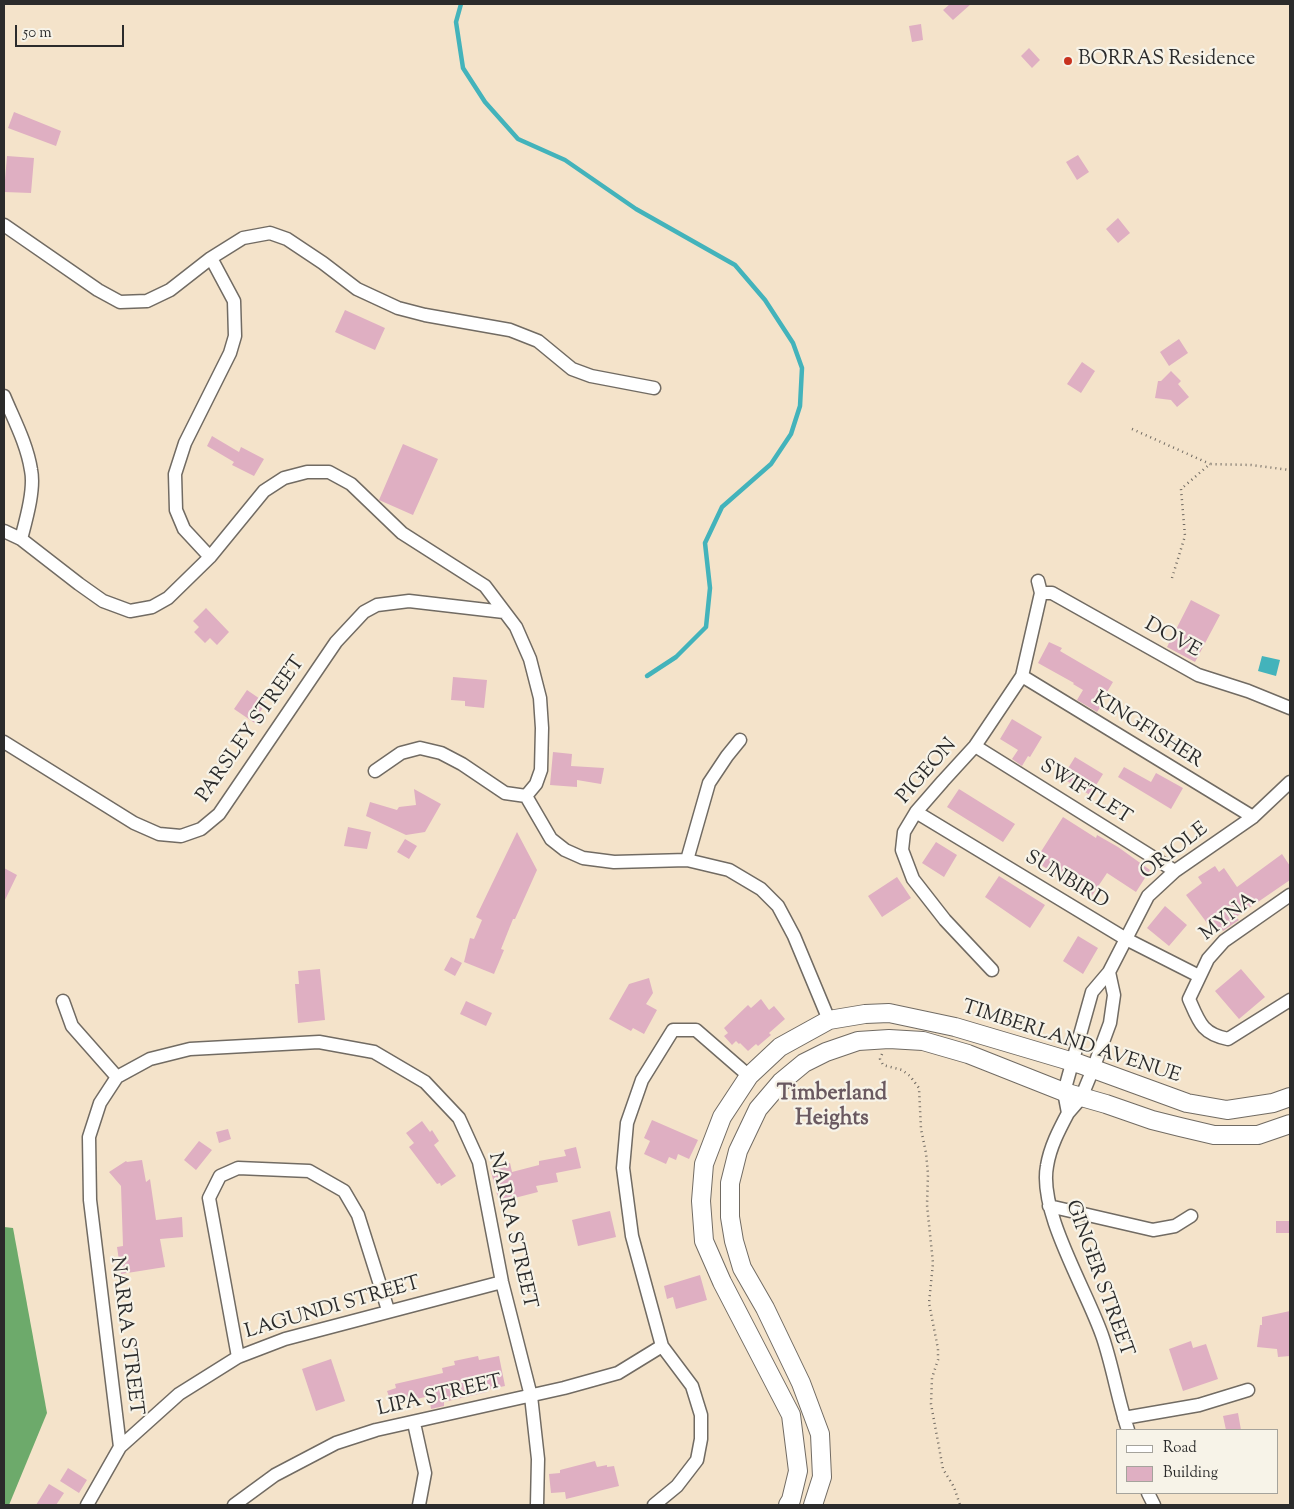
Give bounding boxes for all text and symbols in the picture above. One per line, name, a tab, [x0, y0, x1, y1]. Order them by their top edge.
scale bar	[18, 15, 126, 47]
text: 50 m	[23, 23, 52, 44]
place label: BORRAS Residence	[1078, 49, 1255, 73]
marker: BORRAS Residence	[1062, 55, 1074, 67]
street label: DOVE	[1140, 614, 1204, 664]
street label: PARSLEY STREET	[193, 652, 311, 808]
street label: KINGFISHER	[1088, 688, 1206, 774]
street label: PIGEON	[893, 734, 963, 810]
street label: SWIFTLET	[1035, 755, 1135, 831]
street label: ORIOLE	[1136, 818, 1214, 886]
street label: SUNBIRD	[1020, 847, 1112, 915]
street label: MYNA	[1196, 889, 1262, 947]
street label: TIMBERLAND AVENUE	[959, 996, 1183, 1090]
district label: Timberland Heights	[777, 1082, 887, 1134]
street label: NARRA STREET	[481, 1150, 541, 1312]
street label: GINGER STREET	[1059, 1198, 1137, 1360]
street label: NARRA STREET	[103, 1255, 147, 1417]
street label: LAGUNDI STREET	[243, 1272, 423, 1346]
street label: LIPA STREET	[375, 1371, 505, 1423]
legend	[1116, 1429, 1279, 1494]
text: Road	[1163, 1438, 1197, 1459]
text: Building	[1163, 1463, 1218, 1484]

